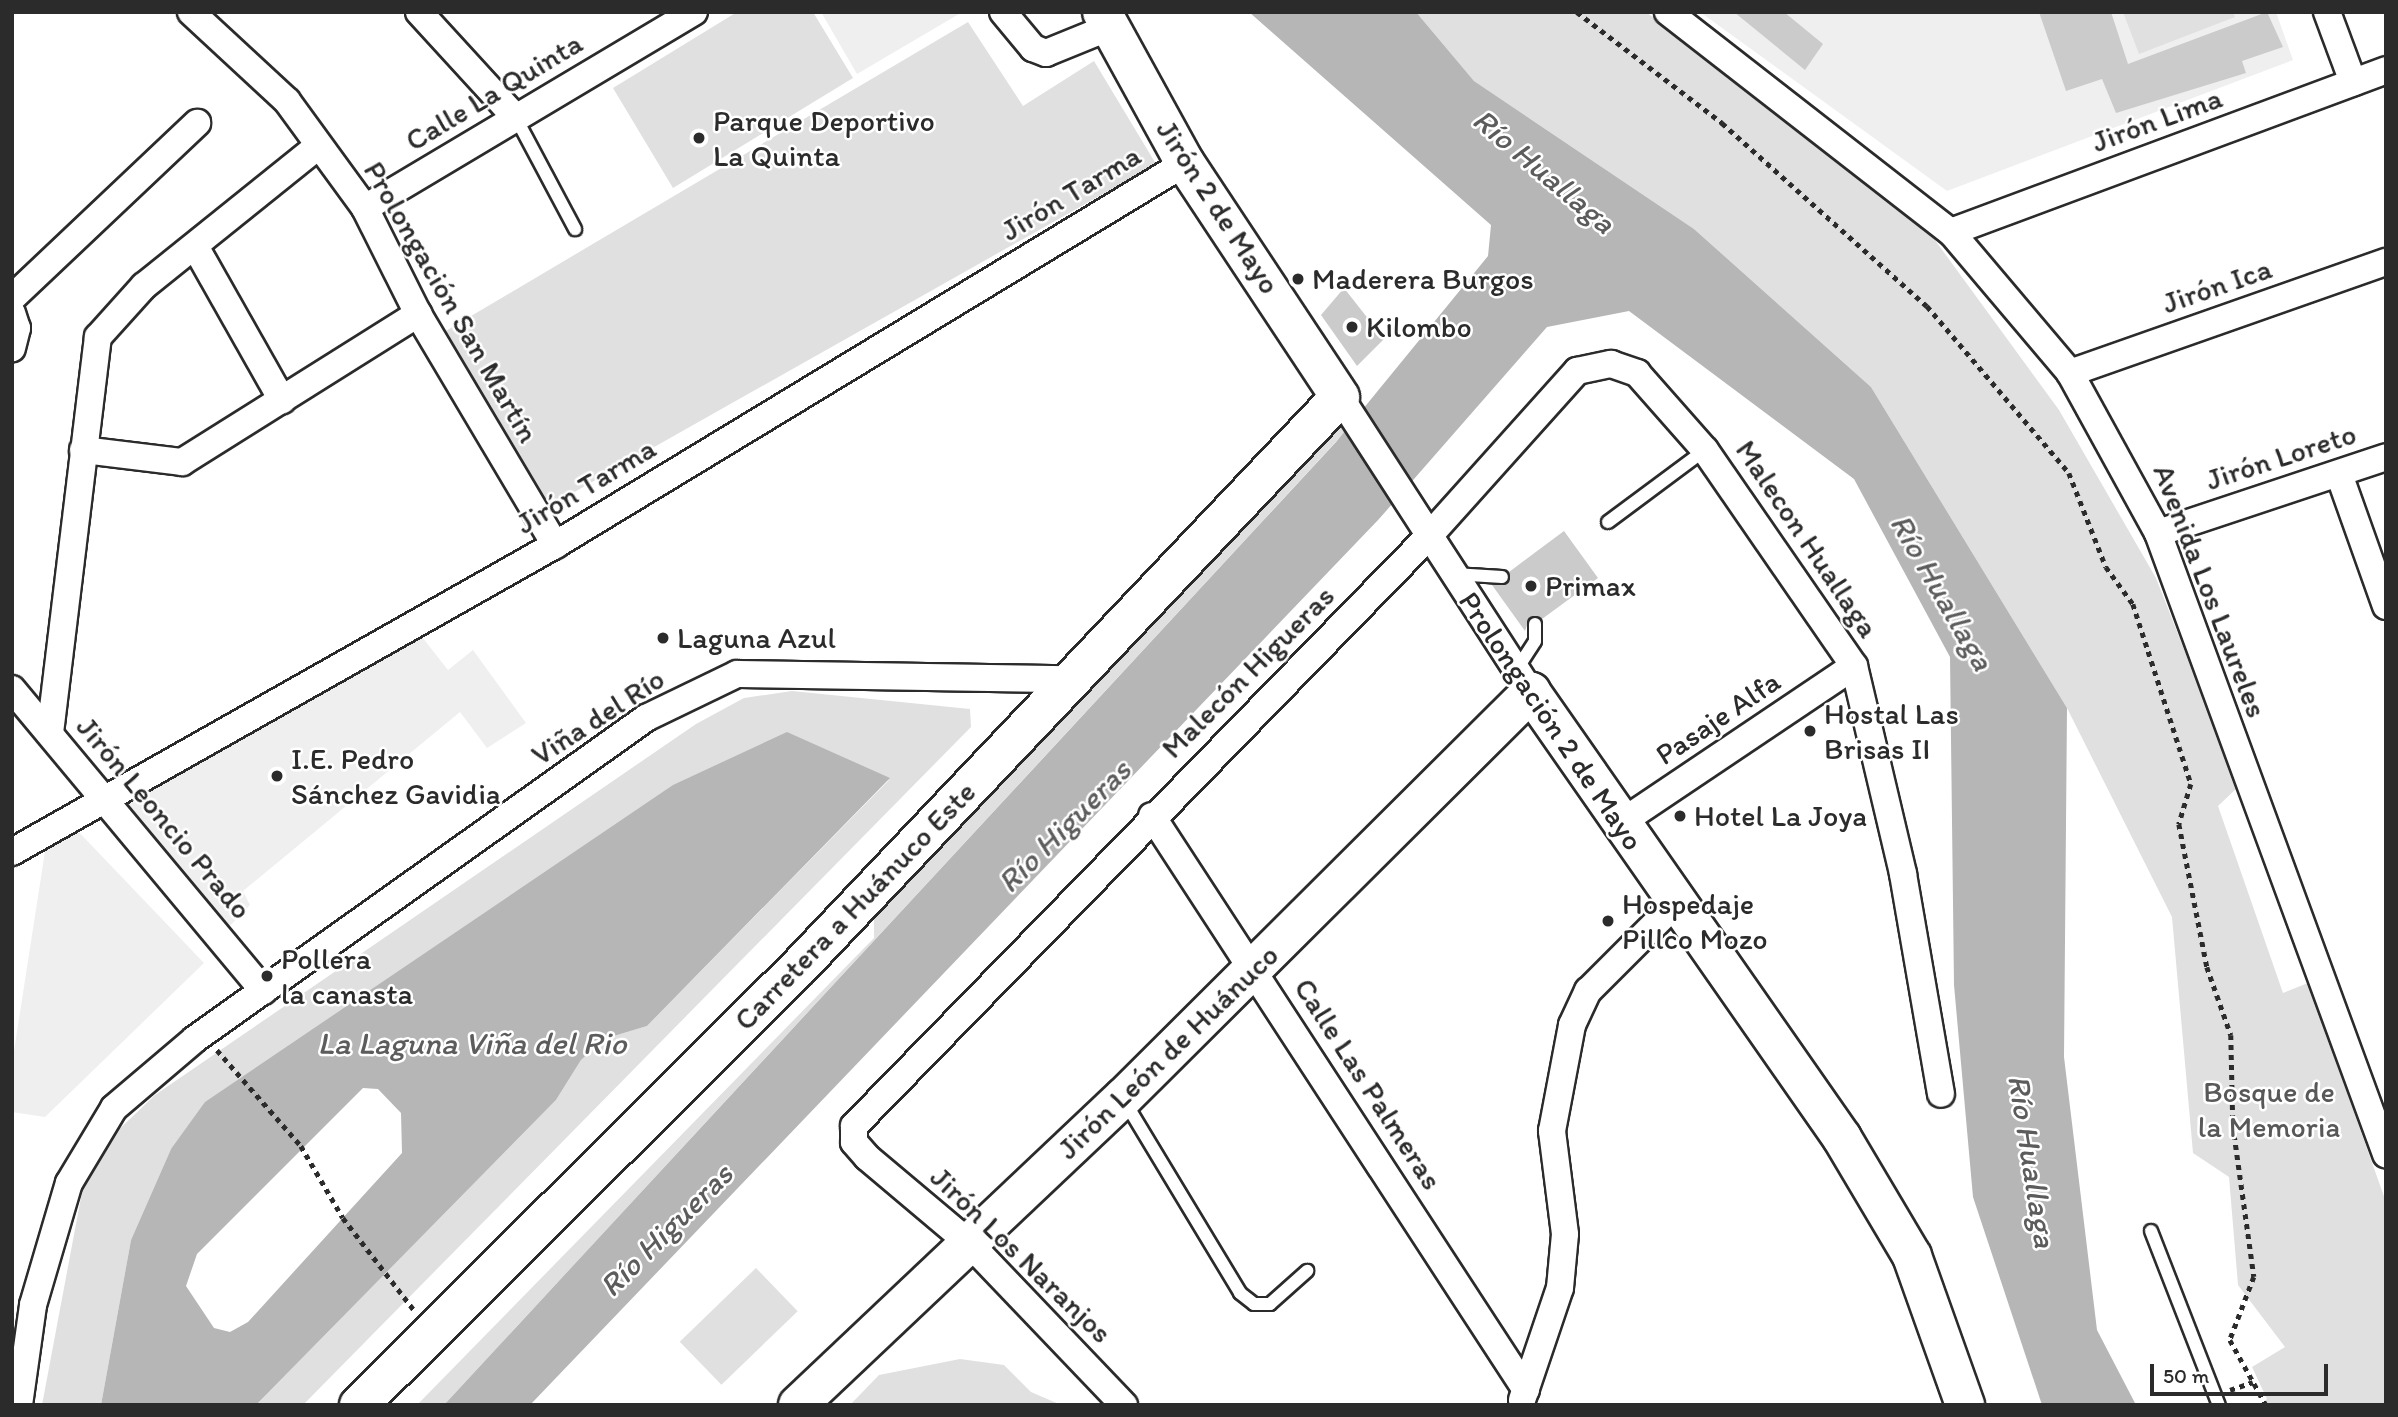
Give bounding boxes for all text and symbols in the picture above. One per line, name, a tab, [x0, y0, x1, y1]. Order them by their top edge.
street label: Calle La Quinta	[399, 25, 589, 159]
street label: Jirón Lima	[2087, 80, 2227, 160]
water label: Río Huallaga	[1465, 100, 1623, 242]
place label: Parque Deportivo La Quinta	[713, 103, 934, 174]
street label: Jirón 2 de Mayo	[1148, 113, 1288, 301]
marker: Parque Deportivo La Quinta	[691, 130, 707, 146]
street label: Jirón Tarma	[996, 138, 1146, 248]
street label: Prolongación San Martín	[355, 155, 547, 449]
street label: Jirón Ica	[2158, 251, 2276, 321]
place label: Maderera Burgos	[1312, 261, 1534, 297]
marker: Maderera Burgos	[1290, 271, 1306, 287]
place label: Kilombo	[1366, 309, 1472, 345]
marker: Kilombo	[1344, 319, 1360, 335]
street label: Jirón Loreto	[2201, 416, 2361, 498]
street label: Jirón Tarma	[511, 431, 661, 541]
street label: Malecon Huallaga	[1728, 433, 1886, 645]
street label: Avenida Los Laureles	[2145, 459, 2275, 723]
water label: Río Huallaga	[1882, 507, 2002, 677]
place label: Primax	[1545, 568, 1635, 604]
street label: Malecón Higueras	[1154, 578, 1342, 766]
marker: Primax	[1523, 578, 1539, 594]
street label: Prolongación 2 de Mayo	[1451, 585, 1651, 857]
place label: Laguna Azul	[677, 620, 836, 656]
marker: Laguna Azul	[655, 630, 671, 646]
street label: Viña del Río	[525, 661, 671, 773]
street label: Pasaje Alfa	[1649, 663, 1787, 773]
place label: Hostal Las Brisas II	[1824, 696, 1959, 766]
street label: Jirón Leoncio Prado	[69, 709, 259, 927]
marker: Hostal Las Brisas II	[1802, 723, 1818, 739]
place label: I.E. Pedro Sánchez Gavidia	[291, 741, 502, 812]
water label: Río Higueras	[989, 751, 1139, 901]
marker: I.E. Pedro Sánchez Gavidia	[269, 768, 285, 784]
street label: Carretera a Huánuco Este	[727, 774, 983, 1038]
place label: Hotel La Joya	[1694, 798, 1867, 834]
marker: Hotel La Joya	[1672, 808, 1688, 824]
place label: Hospedaje Pillco Mozo	[1622, 886, 1768, 956]
marker: Hospedaje Pillco Mozo	[1600, 913, 1616, 929]
street label: Jirón León de Huánuco	[1050, 937, 1286, 1167]
place label: Pollera la canasta	[281, 941, 413, 1012]
marker: Pollera la canasta	[259, 968, 275, 984]
street label: Calle Las Palmeras	[1287, 972, 1449, 1196]
water label: La Laguna Viña del Rio	[318, 1024, 626, 1062]
water label: Río Huallaga	[1999, 1072, 2065, 1250]
park label: Bosque de la Memoria	[2197, 1074, 2341, 1144]
water label: Río Higueras	[591, 1155, 741, 1305]
street label: Jirón Los Naranjos	[923, 1160, 1119, 1350]
scale bar	[2153, 1350, 2332, 1394]
text: 50 m	[2163, 1363, 2209, 1388]

